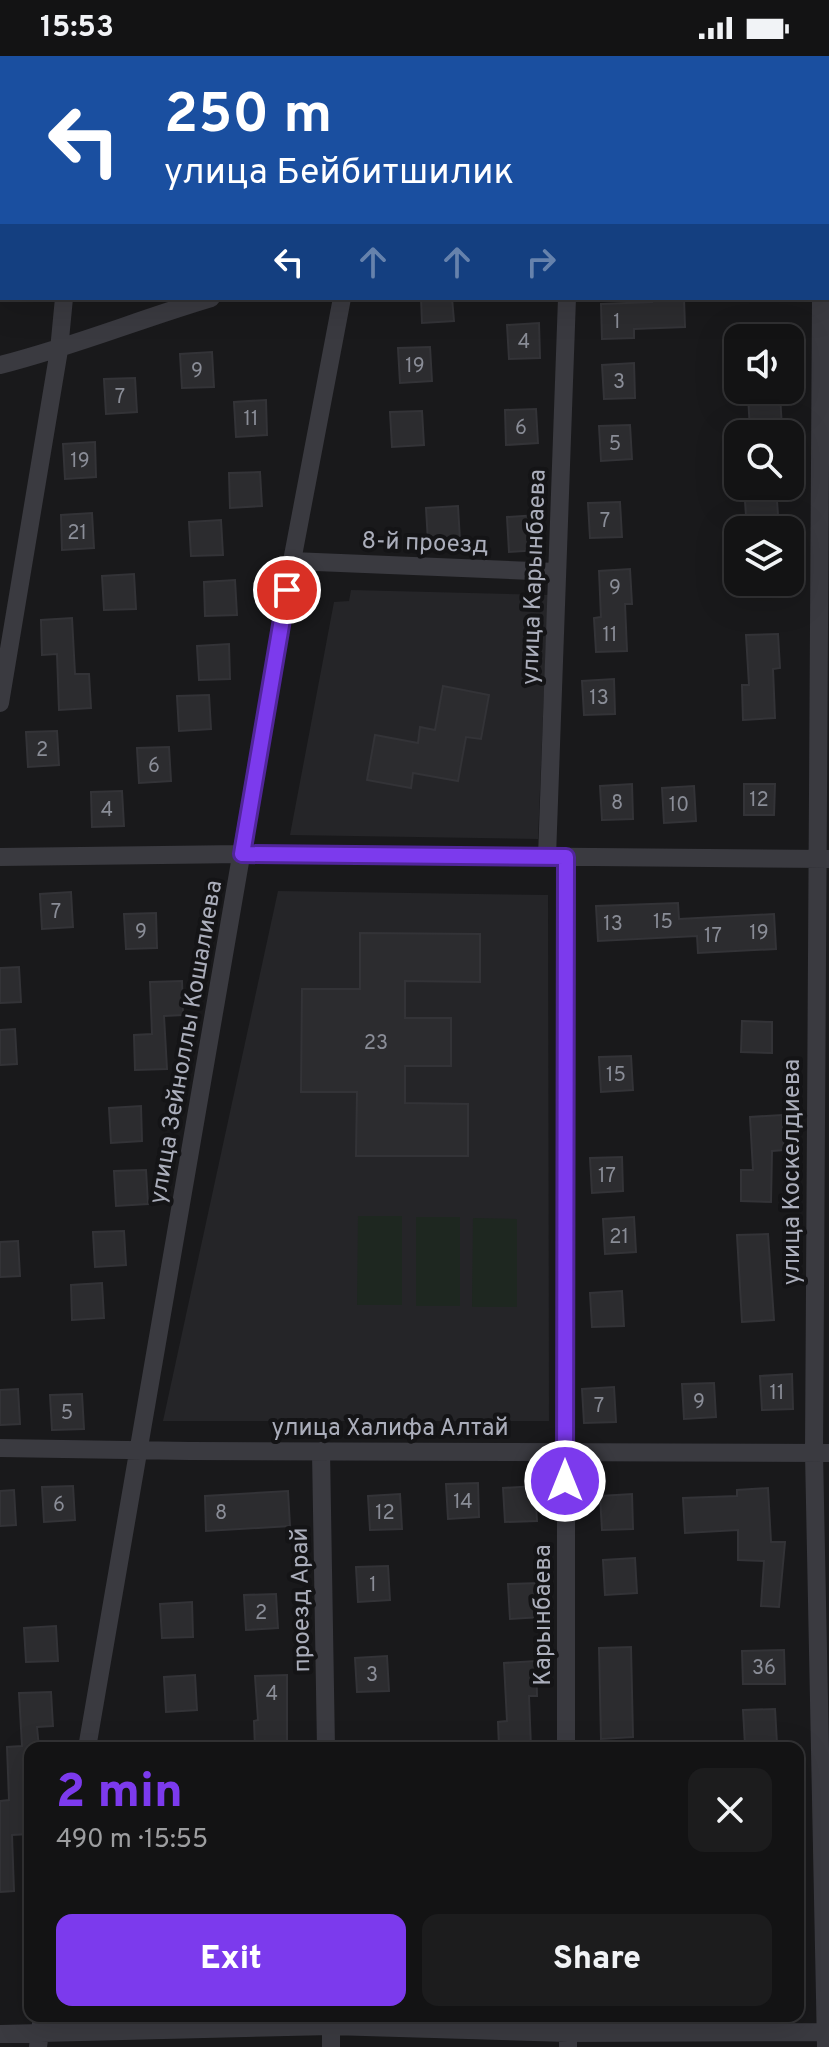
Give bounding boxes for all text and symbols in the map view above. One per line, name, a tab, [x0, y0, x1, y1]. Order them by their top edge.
text: 15:53	[40, 10, 114, 47]
text: 250 m	[164, 82, 332, 152]
icon: left	[32, 88, 136, 192]
text: улица Бейбитшилик	[164, 151, 514, 197]
icon: left	[267, 240, 311, 284]
icon: ahead	[351, 240, 395, 284]
icon: ahead	[435, 240, 479, 284]
icon: right	[519, 240, 563, 284]
house number: 1	[613, 310, 621, 336]
map controls	[724, 324, 804, 596]
button: sound	[724, 324, 804, 404]
house number: 4	[518, 330, 530, 356]
house number: 19	[405, 354, 425, 380]
house number: 9	[191, 359, 203, 385]
house number: 3	[613, 370, 625, 396]
house number: 7	[115, 385, 125, 411]
house number: 11	[244, 407, 258, 433]
house number: 6	[515, 416, 527, 442]
button: search	[724, 420, 804, 500]
house number: 5	[609, 432, 621, 458]
house number: 19	[70, 449, 90, 475]
street label: улица Карынбаева	[516, 469, 554, 686]
house number: 7	[600, 509, 610, 535]
button: layers	[724, 516, 804, 596]
house number: 21	[67, 521, 87, 547]
street label: 8-й проезд	[361, 527, 489, 561]
pin	[253, 556, 321, 624]
icon: arrive	[265, 568, 309, 612]
house number: 9	[609, 576, 621, 602]
house number: 11	[603, 623, 617, 649]
house number: 13	[589, 686, 609, 712]
house number: 2	[36, 738, 48, 764]
house number: 6	[148, 754, 160, 780]
house number: 12	[749, 788, 769, 814]
house number: 8	[611, 791, 623, 817]
house number: 10	[669, 793, 689, 819]
house number: 4	[101, 798, 113, 824]
street label: улица Зейноллы Кошалиева	[144, 878, 230, 1207]
house number: 7	[51, 900, 61, 926]
house number: 15	[653, 910, 673, 936]
house number: 13	[603, 912, 623, 938]
house number: 9	[135, 920, 147, 946]
house number: 19	[749, 921, 769, 947]
house number: 17	[704, 924, 722, 950]
house number: 23	[364, 1031, 388, 1057]
street label: улица Коскелдиева	[778, 1059, 808, 1285]
house number: 15	[606, 1063, 626, 1089]
house number: 17	[598, 1164, 616, 1190]
house number: 21	[609, 1225, 629, 1251]
house number: 11	[770, 1381, 784, 1407]
house number: 9	[693, 1390, 705, 1416]
house number: 7	[594, 1394, 604, 1420]
house number: 5	[61, 1401, 73, 1427]
street label: улица Халифа Алтай	[271, 1414, 509, 1444]
position arrow	[523, 1439, 607, 1523]
house number: 14	[453, 1490, 473, 1516]
house number: 6	[53, 1493, 65, 1519]
house number: 8	[215, 1501, 227, 1527]
house number: 12	[375, 1501, 395, 1527]
street label: проезд Арай	[286, 1527, 318, 1673]
street label: Карынбаева	[529, 1544, 559, 1686]
house number: 1	[369, 1573, 377, 1599]
house number: 2	[255, 1601, 267, 1627]
house number: 36	[752, 1656, 776, 1682]
house number: 3	[366, 1663, 378, 1689]
house number: 4	[266, 1682, 278, 1708]
text: 2 min	[56, 1764, 183, 1824]
button: close	[688, 1768, 772, 1852]
text: 490 m · 15:55	[56, 1824, 208, 1857]
button: Exit	[56, 1914, 406, 2006]
button: Share	[422, 1914, 772, 2006]

